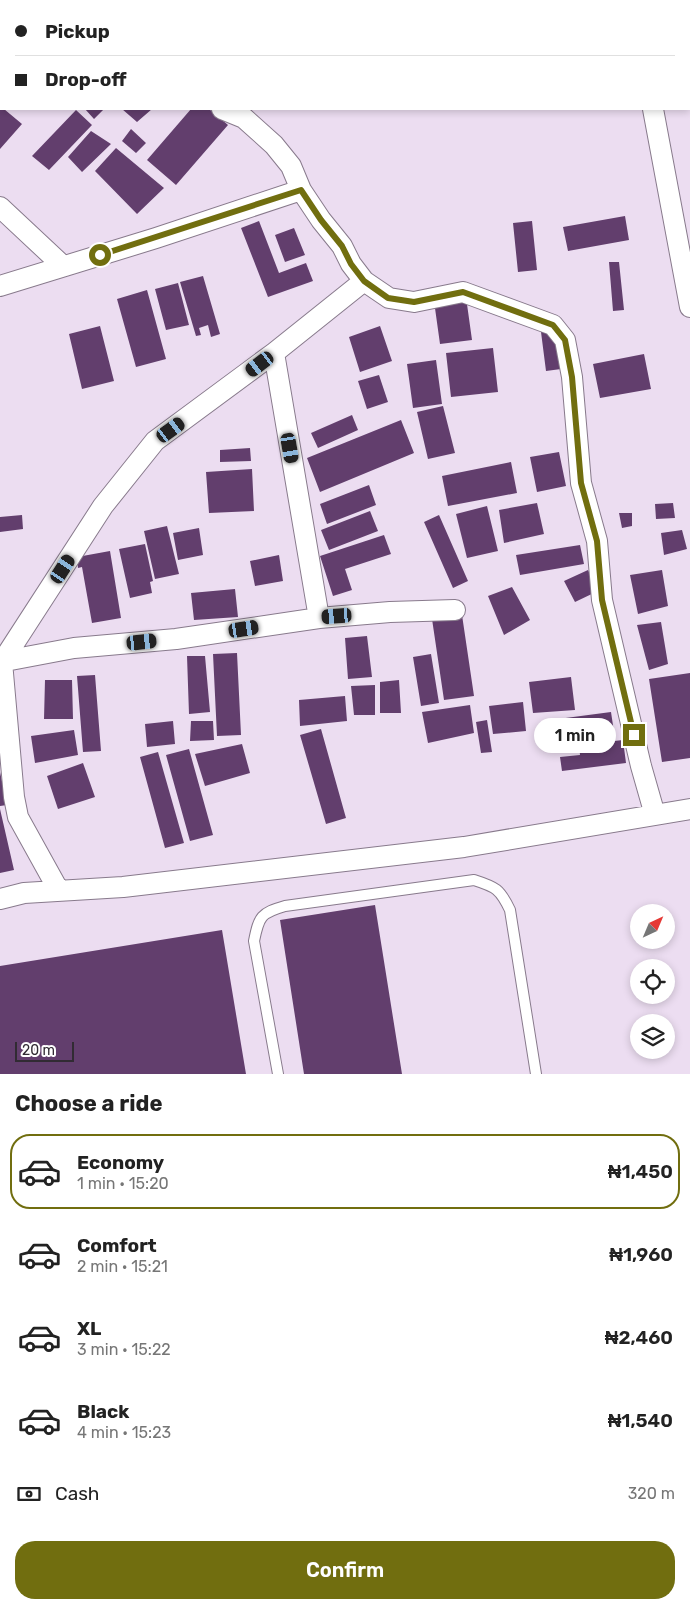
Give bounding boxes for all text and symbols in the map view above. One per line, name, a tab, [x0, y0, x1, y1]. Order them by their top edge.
text: Pickup	[45, 20, 110, 43]
text: Drop-off	[45, 68, 127, 91]
route start	[89, 244, 111, 266]
car	[243, 349, 276, 379]
car	[154, 415, 187, 445]
car	[280, 432, 299, 464]
car	[48, 552, 77, 586]
car	[321, 607, 352, 625]
car	[228, 619, 259, 639]
car	[126, 633, 157, 651]
callout: 1 min	[534, 718, 616, 752]
route end	[623, 724, 645, 746]
text: 1 min	[555, 726, 595, 745]
north arrow	[630, 904, 675, 949]
map controls	[630, 904, 675, 1059]
button: locate	[630, 959, 675, 1004]
button: layers	[630, 1014, 675, 1059]
scale bar	[15, 1039, 74, 1062]
text: 20 m	[22, 1042, 55, 1059]
text: Choose a ride	[15, 1090, 162, 1117]
icon: car	[17, 1149, 62, 1194]
text: Economy	[77, 1151, 164, 1174]
text: ₦1,450	[608, 1160, 673, 1183]
text: 1 min · 15:20	[77, 1174, 169, 1193]
icon: car	[17, 1232, 62, 1277]
text: Comfort	[77, 1234, 157, 1257]
text: ₦1,960	[609, 1243, 673, 1266]
text: 2 min · 15:21	[77, 1257, 168, 1276]
icon: car	[17, 1315, 62, 1360]
text: XL	[77, 1317, 101, 1340]
text: ₦2,460	[605, 1326, 673, 1349]
text: 3 min · 15:22	[77, 1340, 171, 1359]
icon: car	[17, 1398, 62, 1443]
text: Black	[77, 1400, 129, 1423]
text: ₦1,540	[608, 1409, 673, 1432]
text: 4 min · 15:23	[77, 1423, 171, 1442]
icon: cash	[15, 1480, 43, 1508]
text: Cash	[55, 1482, 99, 1505]
text: 320 m	[628, 1484, 675, 1503]
button: Confirm	[15, 1541, 675, 1599]

